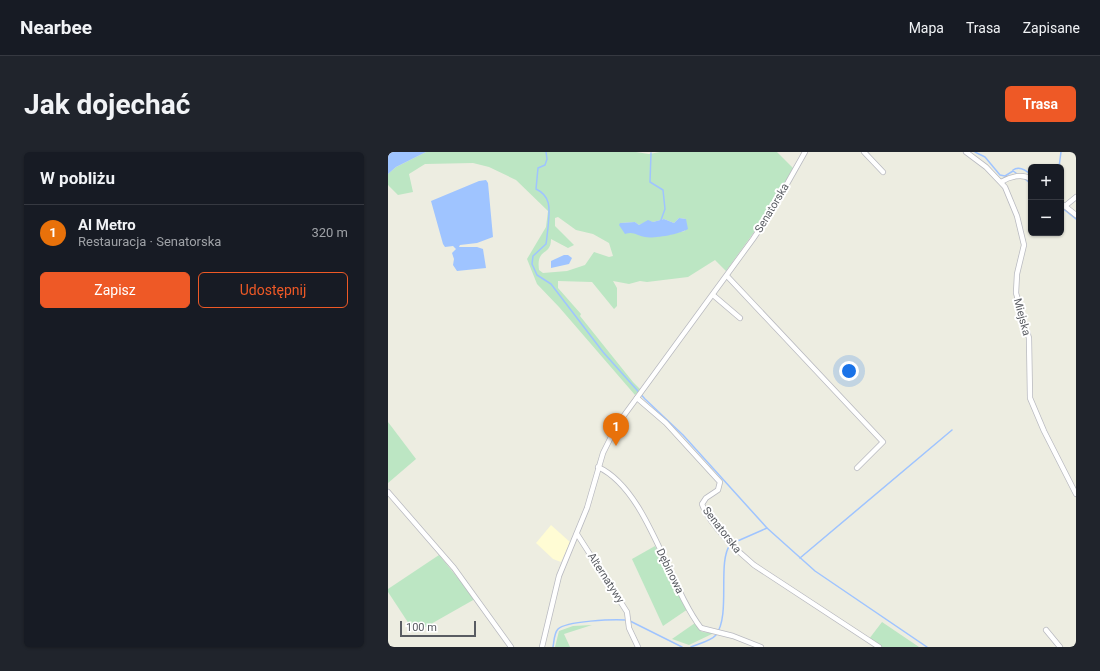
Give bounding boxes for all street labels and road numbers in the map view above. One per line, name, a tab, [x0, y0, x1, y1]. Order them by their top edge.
street label: Senatorska	[752, 181, 792, 235]
street label: Miejska	[1011, 297, 1033, 337]
street label: Senatorska	[700, 504, 744, 556]
street label: Dębinowa	[654, 546, 686, 596]
street label: Alternatywy	[585, 550, 627, 606]

